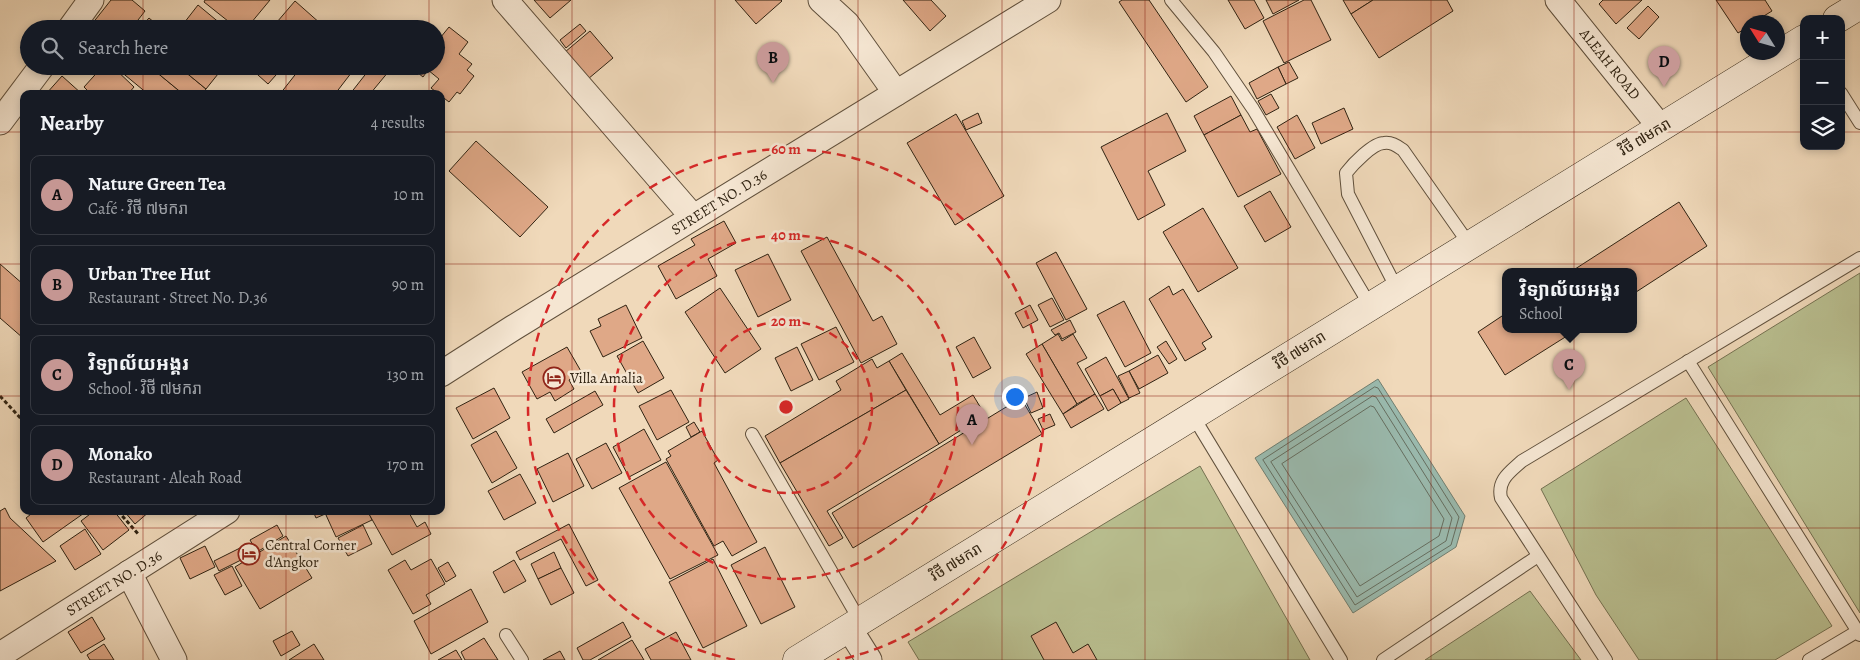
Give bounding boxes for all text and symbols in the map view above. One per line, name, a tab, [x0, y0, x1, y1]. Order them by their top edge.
north arrow	[1740, 15, 1785, 60]
map controls	[1800, 15, 1845, 150]
button: +	[1800, 15, 1845, 60]
search box	[20, 20, 445, 75]
street label: ALEAH ROAD	[1574, 23, 1645, 104]
icon: search	[38, 34, 66, 62]
text: Search here	[78, 35, 168, 61]
pin: B	[757, 42, 789, 83]
pin: D	[1648, 46, 1680, 87]
button: −	[1800, 60, 1845, 105]
button: layers	[1800, 105, 1845, 150]
text: Nearby	[40, 109, 103, 137]
text: 4 results	[371, 112, 425, 134]
street label: វិថី ៧មករា	[1615, 114, 1675, 160]
text: 60 m	[771, 139, 801, 159]
street label: STREET NO. D.36	[667, 164, 771, 239]
text: Nature Green Tea	[88, 171, 226, 197]
text: A	[52, 184, 62, 206]
text: 10 m	[394, 184, 424, 206]
text: Café · វិថី ៧មករា	[88, 198, 188, 220]
text: 40 m	[771, 225, 801, 245]
text: Urban Tree Hut	[88, 261, 210, 287]
popup	[1502, 268, 1637, 333]
text: B	[52, 274, 62, 296]
text: 90 m	[392, 274, 424, 296]
text: វិទ្យាល័យអង្គរ	[1519, 277, 1620, 303]
text: Restaurant · Street No. D.36	[88, 287, 267, 309]
text: School	[1519, 303, 1562, 325]
text: 20 m	[771, 311, 801, 331]
street label: វិថី ៧មករា	[1270, 326, 1330, 374]
pin: C	[1553, 349, 1585, 390]
text: វិទ្យាល័យអង្គរ	[88, 351, 189, 377]
text: C	[52, 364, 62, 386]
text: 130 m	[387, 364, 424, 386]
hotel icon: Villa Amalia	[542, 366, 566, 390]
place label: Villa Amalia	[569, 368, 643, 388]
text: School · វិថី ៧មករា	[88, 378, 202, 400]
your location	[1002, 384, 1028, 410]
centre of rings	[777, 398, 795, 416]
pin: A	[956, 404, 988, 445]
text: Monako	[88, 441, 153, 467]
text: D	[51, 454, 63, 476]
text: 170 m	[387, 454, 424, 476]
text: Restaurant · Aleah Road	[88, 467, 242, 489]
place label: Central Corner d'Angkor	[265, 535, 356, 572]
street label: វិថី ៧មករា	[926, 538, 986, 586]
hotel icon: Central Corner d'Angkor	[237, 542, 261, 566]
street label: STREET NO. D.36	[62, 545, 166, 620]

